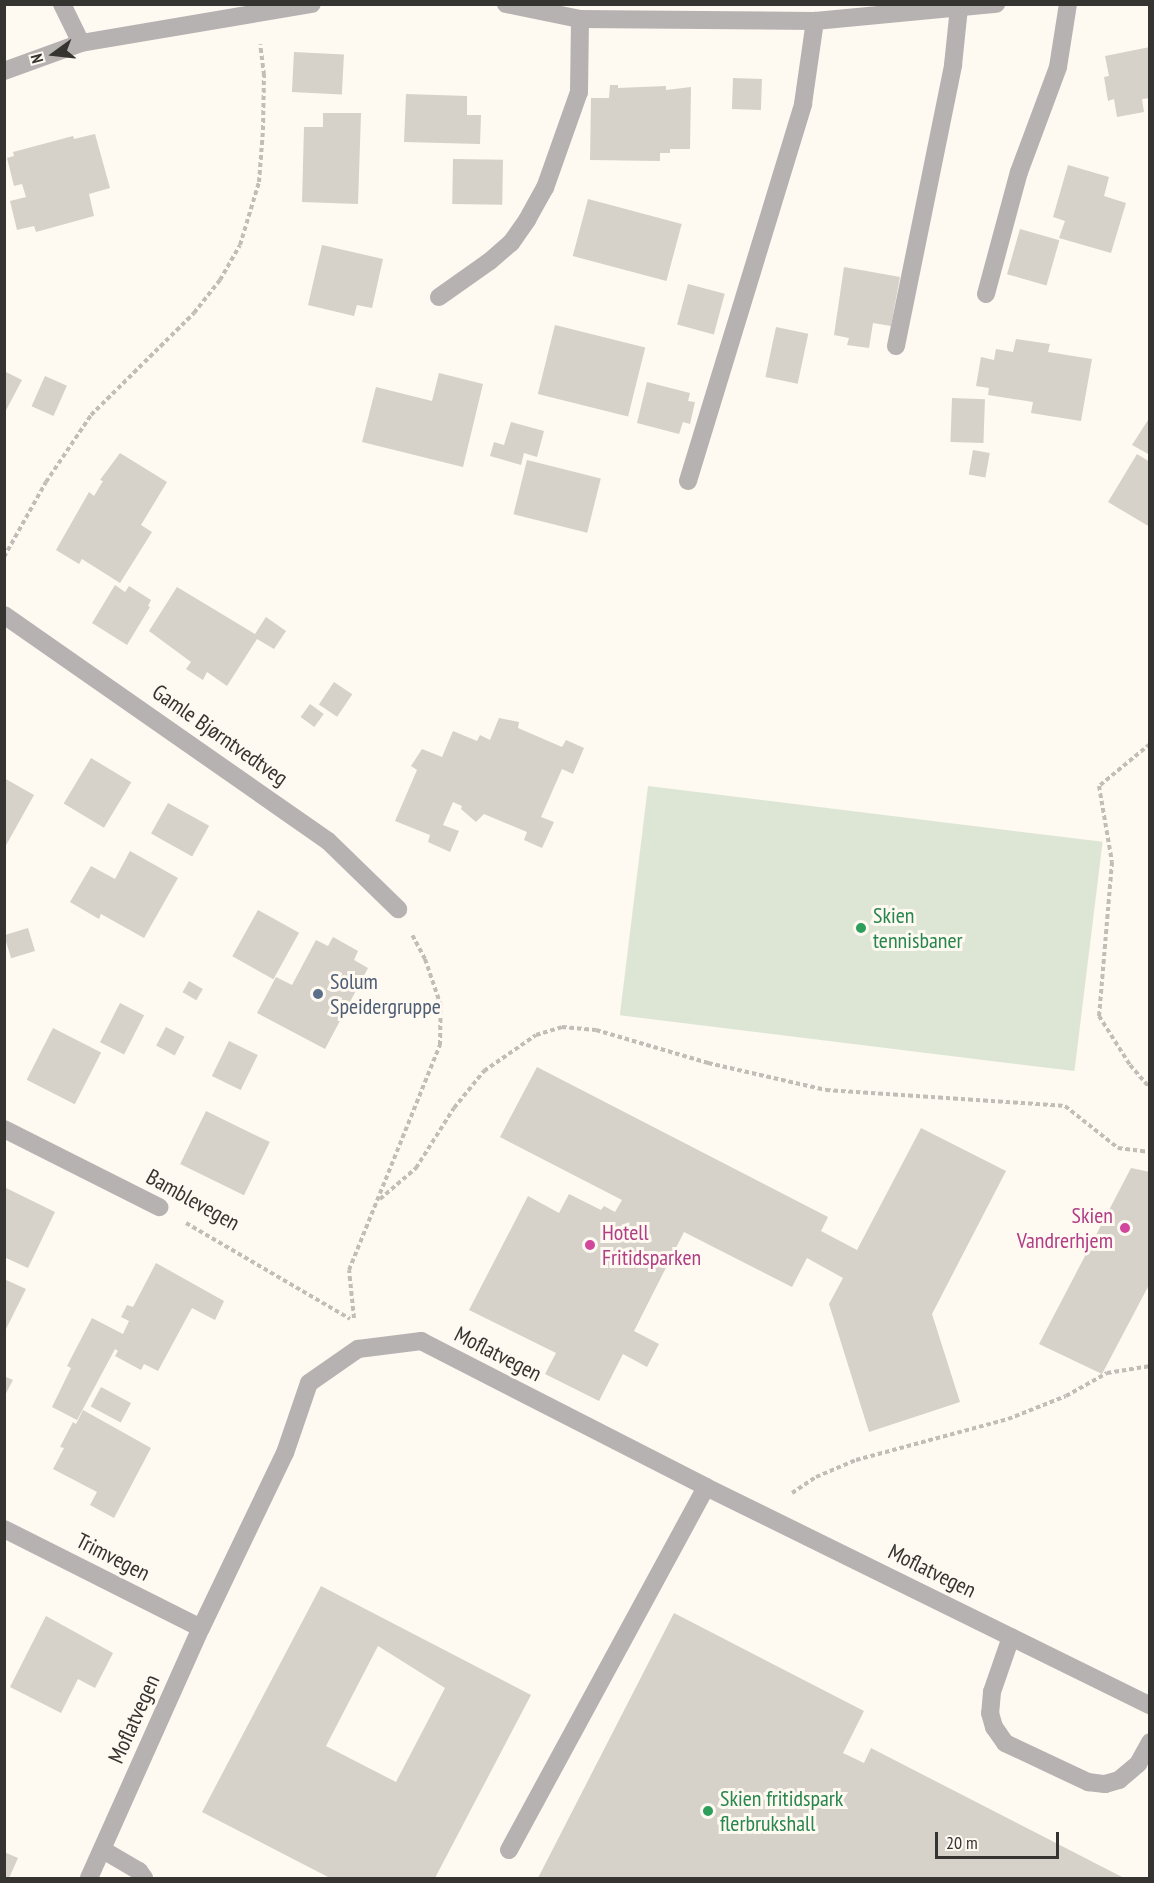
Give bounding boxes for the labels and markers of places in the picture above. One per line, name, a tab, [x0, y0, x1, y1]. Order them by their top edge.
place label: Skien tennisbaner	[873, 902, 963, 954]
marker: Skien tennisbaner	[854, 921, 868, 935]
place label: Solum Speidergruppe	[330, 968, 441, 1020]
marker: Solum Speidergruppe	[311, 987, 325, 1001]
place label: Skien Vandrerhjem	[1017, 1202, 1113, 1254]
place label: Hotell Fritidsparken	[602, 1219, 701, 1270]
marker: Skien Vandrerhjem	[1118, 1221, 1132, 1235]
marker: Hotell Fritidsparken	[583, 1238, 597, 1252]
place label: Skien fritidspark flerbrukshall	[720, 1785, 843, 1837]
marker: Skien fritidspark flerbrukshall	[701, 1804, 715, 1818]

